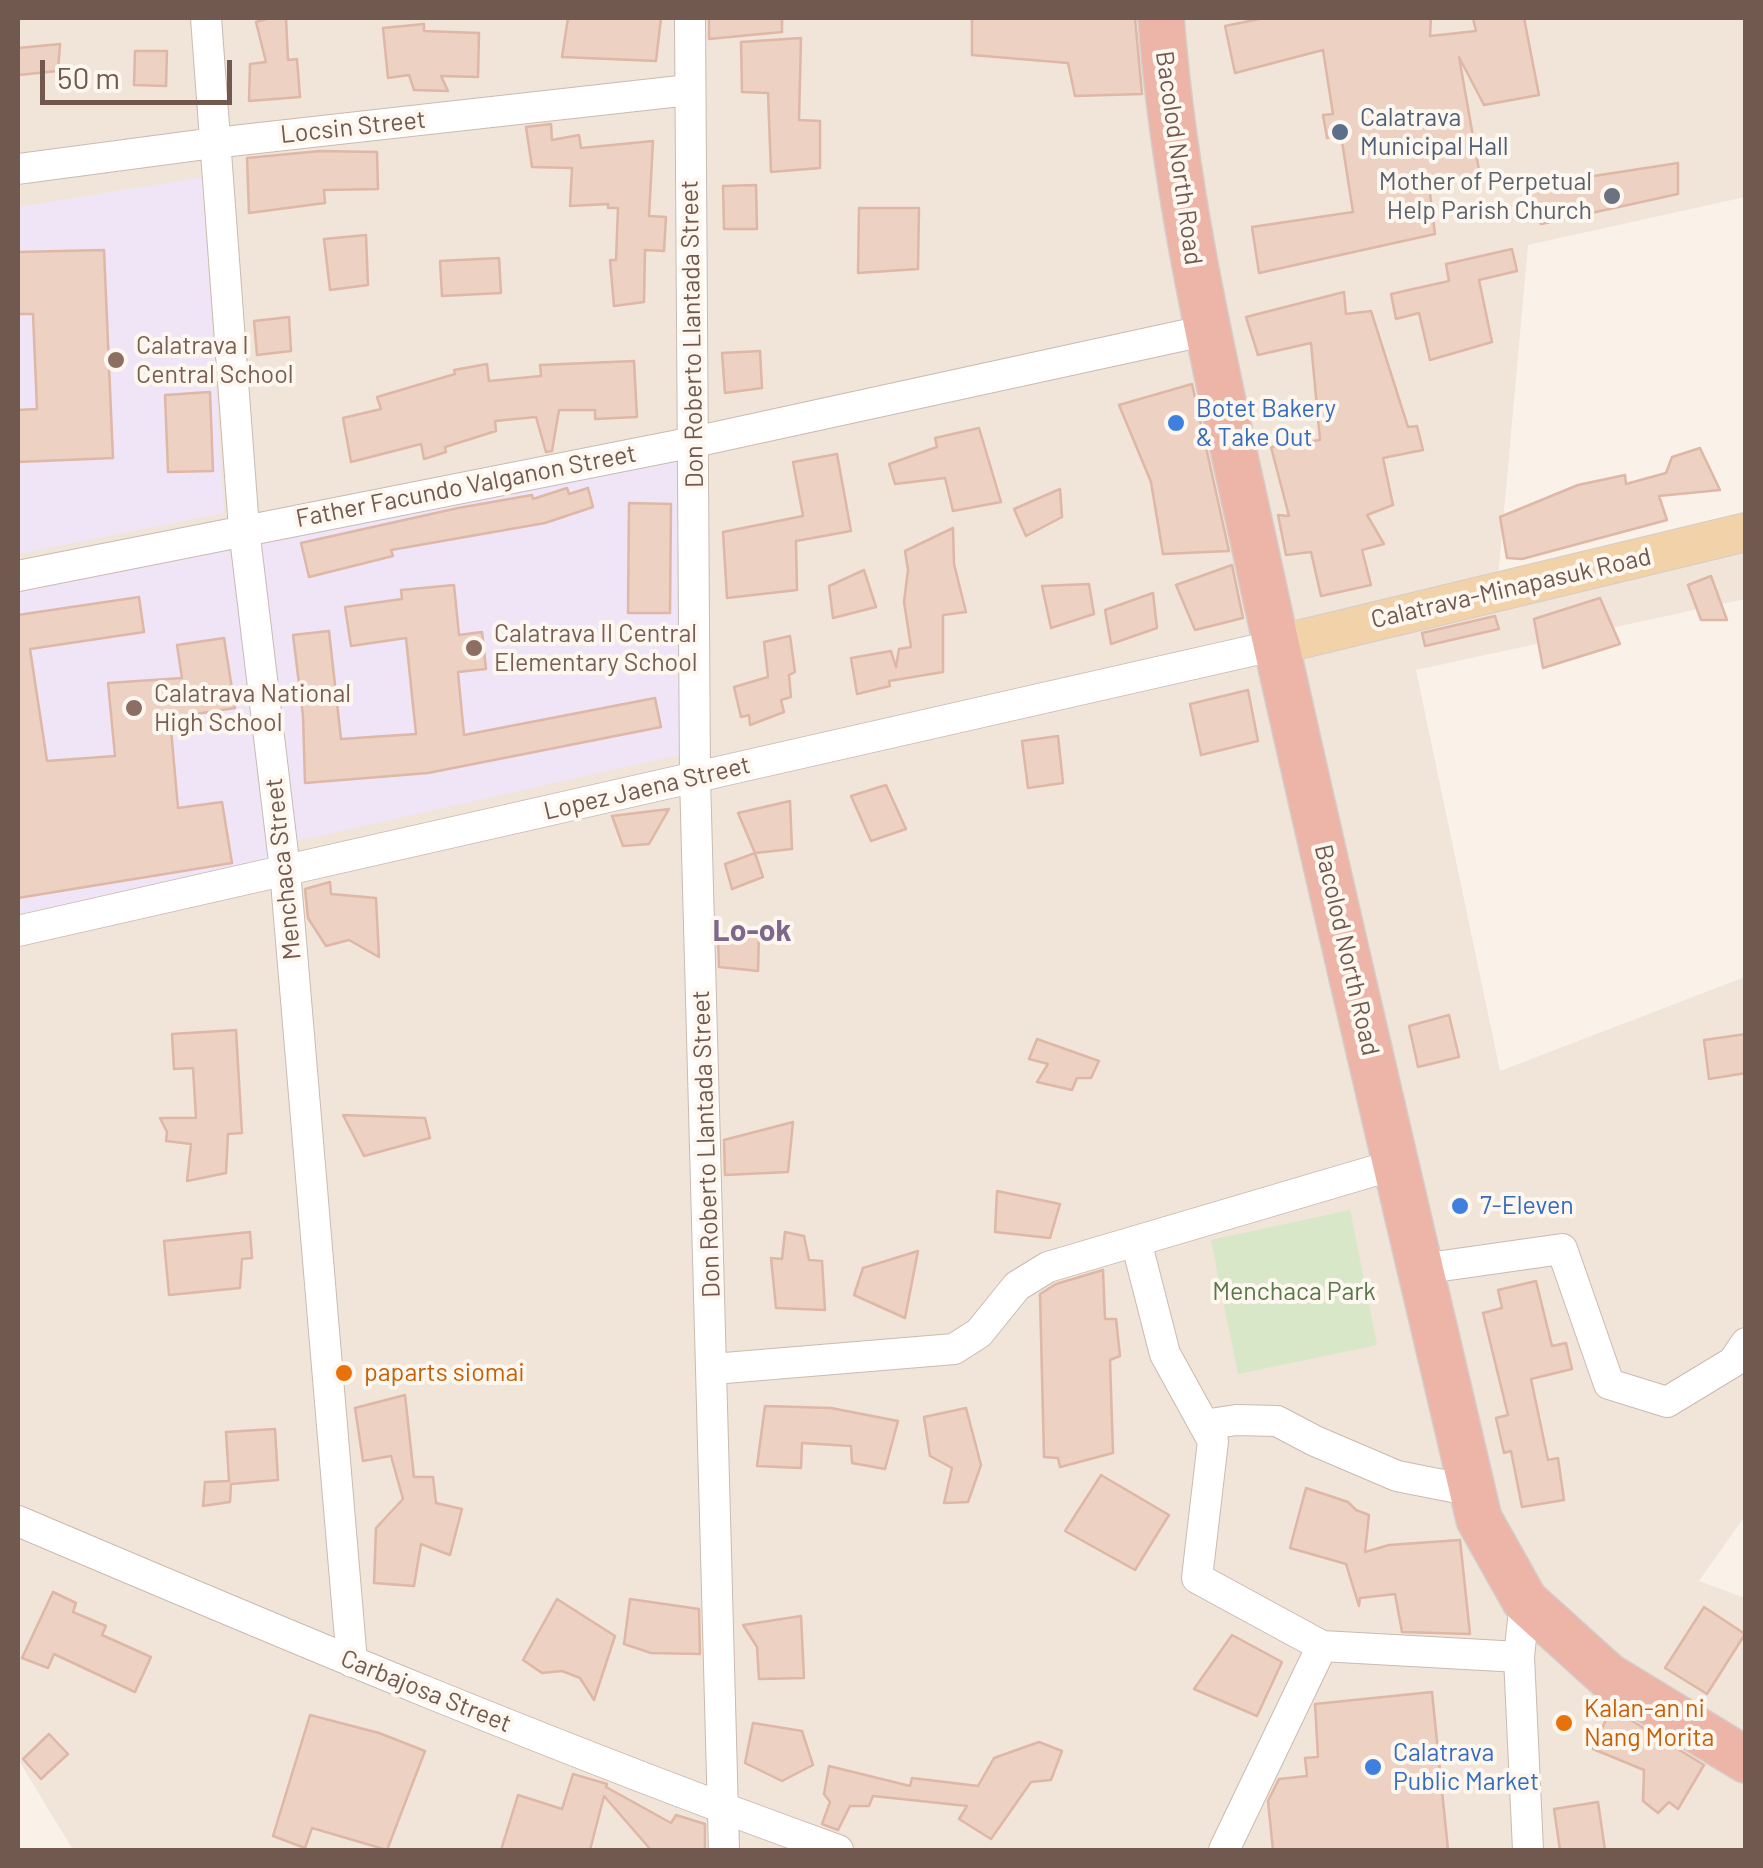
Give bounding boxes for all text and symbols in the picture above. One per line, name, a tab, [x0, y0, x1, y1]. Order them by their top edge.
scale bar	[45, 40, 238, 102]
street label: Bacolod North Road	[1149, 49, 1209, 267]
text: 50 m	[57, 59, 120, 95]
place label: Calatrava Municipal Hall	[1360, 103, 1508, 162]
street label: Locsin Street	[279, 104, 427, 150]
marker: Calatrava Municipal Hall	[1329, 121, 1351, 143]
place label: Mother of Perpetual Help Parish Church	[1379, 167, 1592, 226]
street label: Don Roberto Llantada Street	[674, 180, 710, 488]
marker: Mother of Perpetual Help Parish Church	[1601, 185, 1623, 207]
place label: Calatrava I Central School	[136, 331, 294, 390]
marker: Calatrava I Central School	[105, 349, 127, 371]
place label: Botet Bakery & Take Out	[1196, 394, 1336, 453]
marker: Botet Bakery & Take Out	[1165, 412, 1187, 434]
street label: Father Facundo Valganon Street	[293, 438, 639, 534]
street label: Calatrava-Minapasuk Road	[1368, 541, 1654, 635]
place label: Calatrava II Central Elementary School	[494, 619, 698, 678]
marker: Calatrava II Central Elementary School	[463, 637, 485, 659]
place label: Calatrava National High School	[154, 679, 351, 738]
marker: Calatrava National High School	[123, 697, 145, 719]
street label: Lopez Jaena Street	[541, 750, 753, 826]
street label: Menchaca Street	[259, 777, 307, 961]
street label: Bacolod North Road	[1308, 842, 1386, 1058]
district label: Lo-ok	[713, 913, 791, 949]
street label: Don Roberto Llantada Street	[686, 990, 726, 1298]
place label: 7-Eleven	[1480, 1191, 1574, 1221]
marker: 7-Eleven	[1449, 1195, 1471, 1217]
park label: Menchaca Park	[1212, 1277, 1376, 1307]
place label: paparts siomai	[364, 1358, 525, 1388]
marker: paparts siomai	[333, 1362, 355, 1384]
street label: Carbajosa Street	[336, 1643, 516, 1739]
place label: Kalan-an ni Nang Morita	[1584, 1694, 1714, 1753]
marker: Kalan-an ni Nang Morita	[1553, 1712, 1575, 1734]
place label: Calatrava Public Market	[1393, 1738, 1539, 1797]
marker: Calatrava Public Market	[1362, 1756, 1384, 1778]

